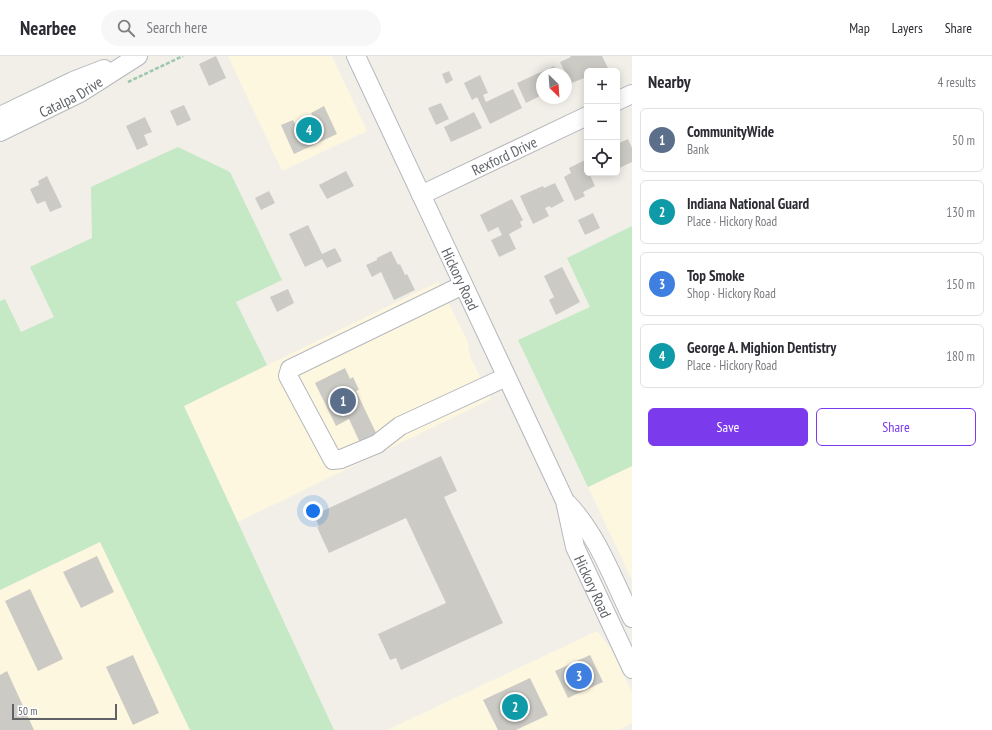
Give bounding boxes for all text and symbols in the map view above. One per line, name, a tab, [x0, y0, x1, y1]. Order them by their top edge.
search box	[101, 10, 381, 46]
text: Nearbee	[20, 16, 77, 40]
icon: search	[115, 17, 137, 39]
text: Search here	[147, 18, 207, 37]
text: Map	[849, 19, 870, 37]
text: Layers	[892, 19, 923, 37]
text: Share	[945, 19, 972, 37]
north arrow	[536, 68, 572, 104]
map controls	[584, 68, 620, 176]
button: +	[584, 68, 620, 104]
text: Nearby	[648, 71, 691, 93]
street label: Catalpa Drive	[36, 72, 106, 121]
text: 4 results	[937, 74, 976, 91]
button: −	[584, 104, 620, 140]
pin: 4	[296, 115, 322, 145]
text: CommunityWide	[687, 122, 774, 141]
street label: Rexford Drive	[468, 132, 540, 179]
text: 1	[659, 132, 665, 149]
text: 50 m	[952, 132, 975, 149]
button: locate	[584, 140, 620, 176]
text: Bank	[687, 141, 709, 158]
text: Indiana National Guard	[687, 194, 809, 213]
text: 2	[659, 204, 665, 221]
text: 130 m	[946, 204, 975, 221]
text: Place · Hickory Road	[687, 213, 777, 230]
street label: Hickory Road	[438, 244, 483, 313]
text: Top Smoke	[687, 266, 745, 285]
text: 3	[659, 276, 665, 293]
text: 150 m	[946, 276, 975, 293]
text: Shop · Hickory Road	[687, 285, 776, 302]
text: George A. Mighion Dentistry	[687, 338, 836, 357]
text: 4	[659, 348, 665, 365]
text: 180 m	[946, 348, 975, 365]
text: Place · Hickory Road	[687, 357, 777, 374]
pin: 1	[330, 386, 356, 416]
button: Save	[648, 408, 808, 446]
button: Share	[816, 408, 976, 446]
your location	[303, 501, 323, 521]
street label: Hickory Road	[571, 552, 616, 621]
pin: 3	[566, 661, 592, 691]
pin: 2	[502, 692, 528, 722]
scale bar	[12, 702, 117, 721]
text: 50 m	[18, 704, 37, 718]

